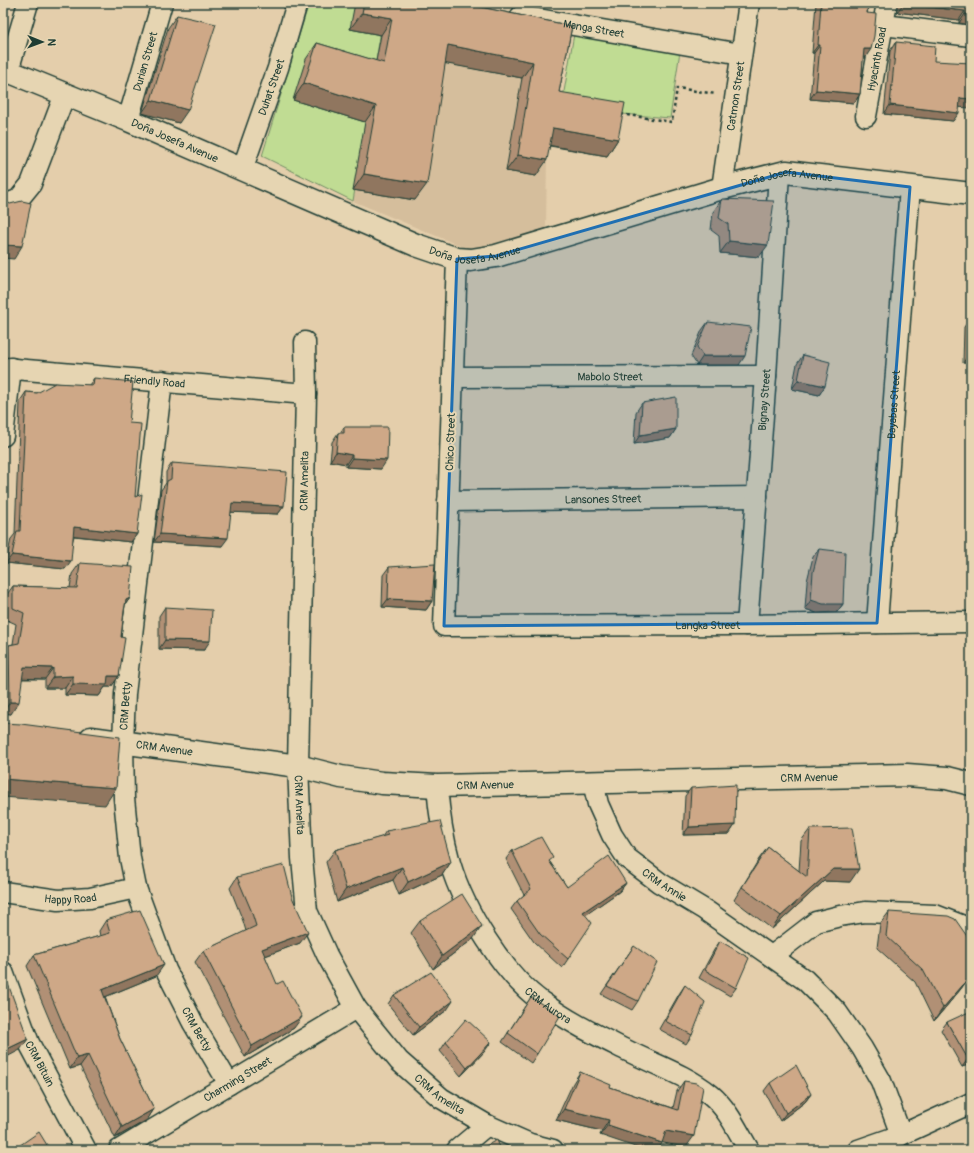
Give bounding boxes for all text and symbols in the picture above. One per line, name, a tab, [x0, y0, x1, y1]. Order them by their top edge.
street label: Manga Street	[562, 17, 626, 41]
north arrow	[22, 22, 62, 62]
street label: Hyacinth Road	[865, 26, 889, 92]
street label: Durian Street	[131, 30, 160, 93]
text: N	[45, 38, 58, 47]
street label: Duhat Street	[256, 57, 287, 117]
street label: Catmon Street	[724, 60, 748, 132]
street label: Doña Josefa Avenue	[129, 116, 221, 166]
street label: Doña Josefa Avenue	[739, 166, 834, 190]
street label: Doña Josefa Avenue	[427, 243, 523, 267]
street label: Bignay Street	[756, 368, 773, 431]
street label: Bayabas Street	[885, 369, 903, 440]
street label: Mabolo Street	[577, 370, 643, 384]
street label: Friendly Road	[123, 372, 186, 391]
street label: Chico Street	[443, 412, 458, 471]
street label: CRM Amelita	[297, 451, 312, 511]
street label: Lansones Street	[565, 492, 642, 506]
street label: Langka Street	[675, 619, 741, 632]
street label: CRM Betty	[117, 681, 134, 731]
street label: CRM Avenue	[135, 738, 194, 759]
street label: CRM Avenue	[780, 771, 838, 785]
street label: CRM Amelita	[291, 775, 307, 835]
street label: CRM Avenue	[456, 778, 515, 793]
street label: CRM Annie	[639, 866, 689, 905]
street label: Happy Road	[43, 891, 98, 907]
street label: CRM Aurora	[522, 985, 573, 1027]
street label: CRM Betty	[179, 1005, 214, 1054]
street label: CRM Bituin	[22, 1039, 57, 1089]
street label: Charming Street	[201, 1054, 274, 1105]
street label: CRM Amelita	[411, 1071, 467, 1117]

